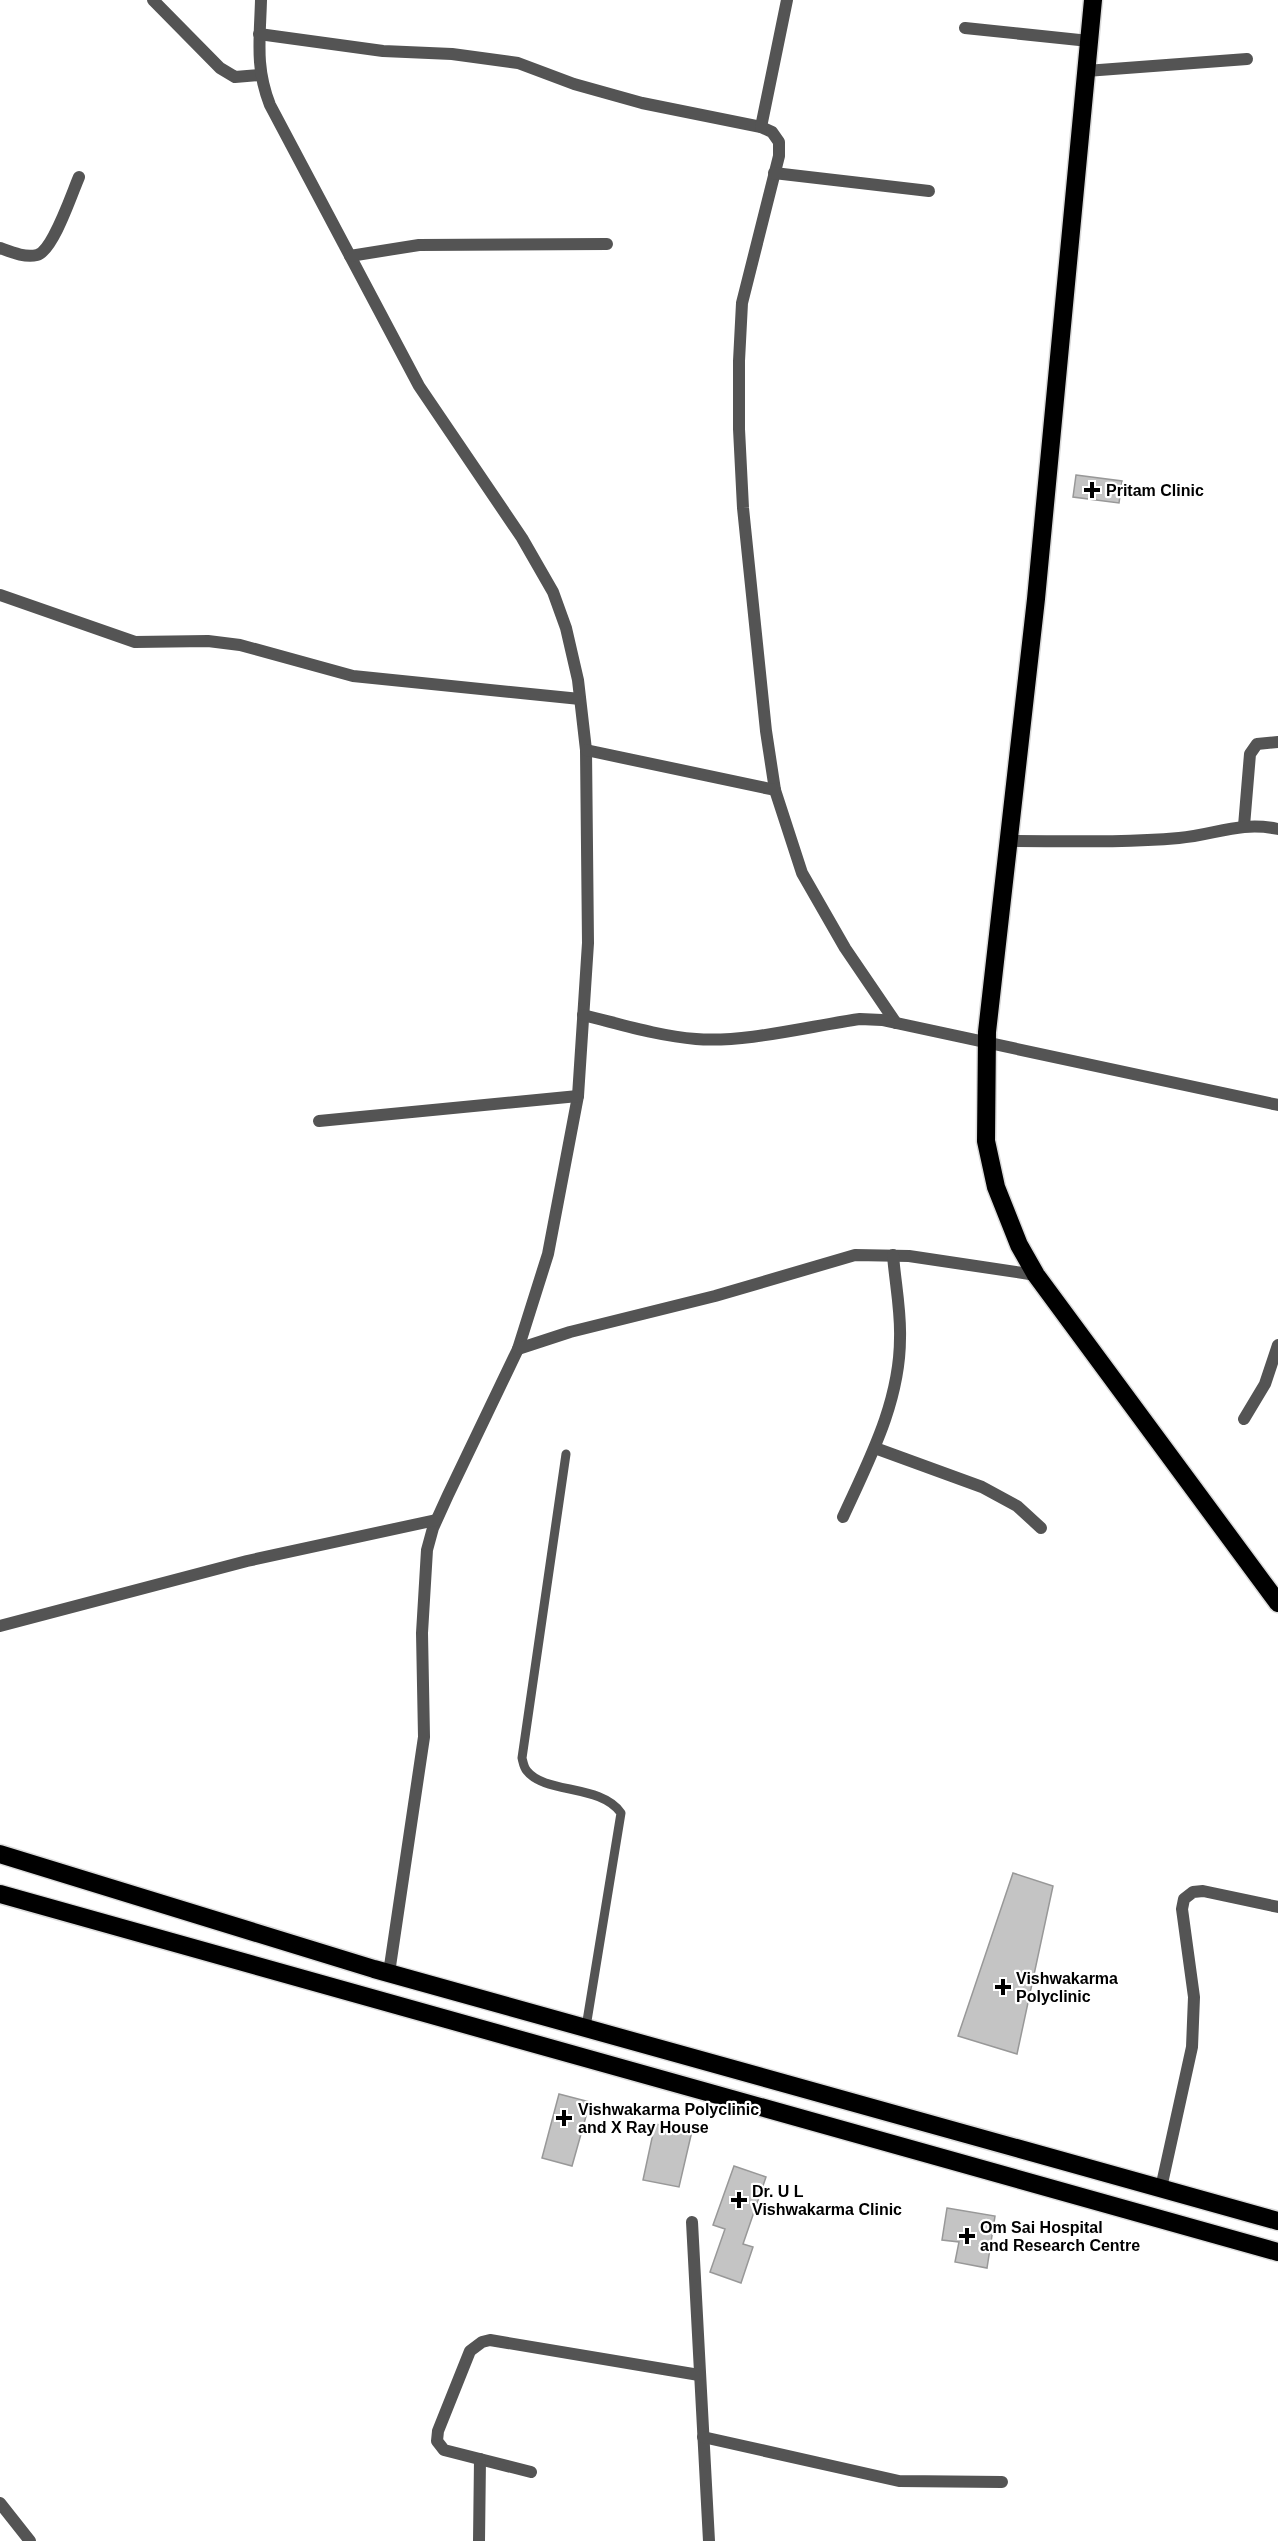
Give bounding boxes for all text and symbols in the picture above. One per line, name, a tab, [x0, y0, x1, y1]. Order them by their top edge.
marker: Pritam Clinic	[1083, 481, 1101, 499]
place label: Pritam Clinic	[1106, 482, 1204, 499]
place label: Vishwakarma Polyclinic	[1016, 1970, 1118, 2005]
marker: Vishwakarma Polyclinic	[994, 1978, 1012, 1996]
place label: Vishwakarma Polyclinic and X Ray House	[578, 2101, 759, 2136]
marker: Vishwakarma Polyclinic and X Ray House	[555, 2109, 573, 2127]
place label: Dr. U L Vishwakarma Clinic	[752, 2183, 902, 2218]
marker: Dr. U L Vishwakarma Clinic	[730, 2191, 748, 2209]
place label: Om Sai Hospital and Research Centre	[980, 2219, 1140, 2254]
marker: Om Sai Hospital and Research Centre	[958, 2227, 976, 2245]

